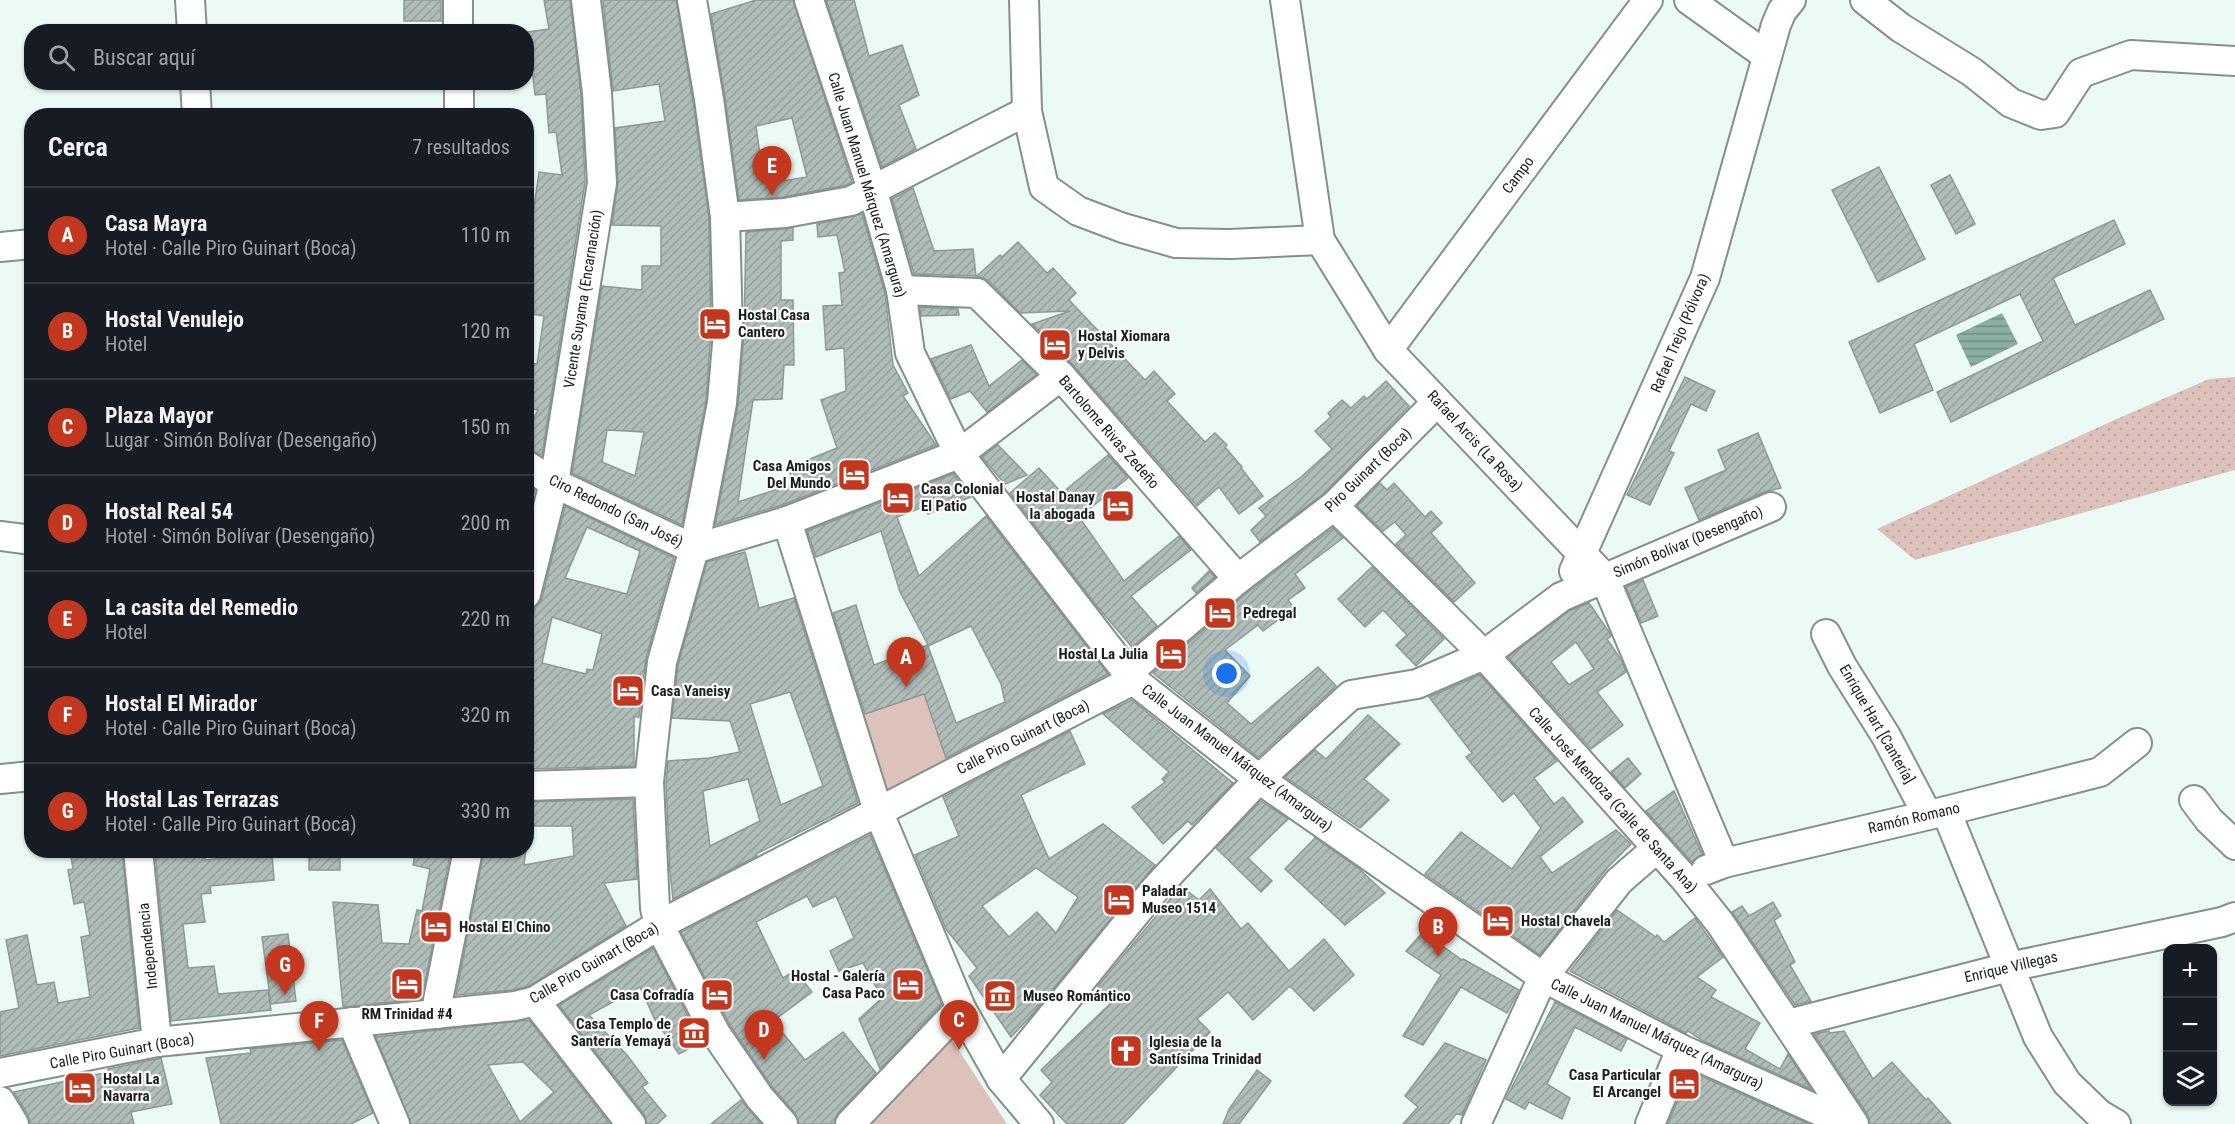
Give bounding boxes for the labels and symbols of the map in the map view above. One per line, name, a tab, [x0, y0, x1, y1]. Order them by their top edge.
street label: Calle Juan Manuel Márquez (Amargura)	[824, 70, 910, 300]
pin: E	[752, 146, 792, 196]
street label: Campo	[1498, 153, 1538, 197]
street label: Vicente Suyama (Encarnación)	[560, 208, 606, 390]
street label: Rafael Trejo (Pólvora)	[1647, 271, 1713, 395]
hotel icon: Hostal Casa Cantero	[697, 306, 733, 342]
place label: Hostal Casa Cantero	[738, 306, 810, 341]
hotel icon: Hostal Xiomara y Delvis	[1037, 327, 1073, 363]
place label: Hostal Xiomara y Delvis	[1078, 327, 1170, 362]
street label: Bartolome Rivas Zedeño	[1055, 372, 1163, 492]
street label: Rafael Arcis (La Rosa)	[1424, 387, 1526, 495]
street label: Piro Guinart (Boca)	[1321, 424, 1415, 516]
place label: Casa Amigos Del Mundo	[753, 457, 831, 492]
hotel icon: Casa Amigos Del Mundo	[836, 457, 872, 493]
street label: Ciro Redondo (San José)	[546, 471, 686, 551]
hotel icon: Casa Colonial El Patio	[880, 480, 916, 516]
place label: Casa Colonial El Patio	[921, 480, 1003, 515]
place label: Hostal Danay la abogada	[1016, 488, 1095, 523]
hotel icon: Hostal Danay la abogada	[1100, 488, 1136, 524]
street label: Simón Bolívar (Desengaño)	[1611, 502, 1765, 582]
hotel icon: Pedregal	[1202, 595, 1238, 631]
place label: Pedregal	[1243, 604, 1296, 622]
hotel icon: Hostal La Julia	[1153, 636, 1189, 672]
pin: A	[886, 638, 926, 687]
place label: Hostal La Julia	[1059, 645, 1148, 663]
your location	[1212, 659, 1241, 688]
street label: Enrique Hart [Cantería]	[1836, 661, 1918, 787]
hotel icon: Casa Yaneisy	[610, 673, 646, 709]
street label: Calle Juan Manuel Márquez (Amargura)	[1138, 680, 1336, 836]
place label: Casa Yaneisy	[651, 682, 731, 700]
street label: Calle Piro Guinart (Boca)	[954, 696, 1092, 778]
street label: Calle José Mendoza (Calle de Santa Ana)	[1525, 703, 1701, 897]
street label: Ramón Romano	[1866, 799, 1962, 837]
hotel icon: Paladar Museo 1514	[1101, 882, 1137, 918]
place label: Paladar Museo 1514	[1142, 882, 1216, 917]
street label: Independencia	[135, 902, 161, 990]
hotel icon: Hostal Chavela	[1480, 903, 1516, 939]
pin: B	[1418, 908, 1458, 957]
hotel icon: Hostal El Chino	[418, 909, 454, 945]
place label: Hostal Chavela	[1521, 912, 1611, 930]
place label: Hostal El Chino	[459, 918, 551, 936]
street label: Calle Piro Guinart (Boca)	[526, 919, 662, 1007]
pin: G	[266, 946, 304, 995]
street label: Enrique Villegas	[1963, 947, 2060, 986]
hotel icon: RM Trinidad #4	[389, 966, 425, 1002]
place label: Hostal - Galería Casa Paco	[791, 967, 885, 1002]
hotel icon: Hostal - Galería Casa Paco	[890, 967, 926, 1003]
street label: Calle Juan Manuel Márquez (Amargura)	[1548, 975, 1766, 1093]
hotel icon: Casa Cofradía	[699, 977, 735, 1013]
museum icon: Museo Romántico	[982, 978, 1018, 1014]
place label: Casa Cofradía	[610, 986, 694, 1004]
place label: Museo Romántico	[1023, 987, 1131, 1005]
pin: C	[940, 1000, 978, 1050]
pin: F	[300, 1002, 338, 1051]
place label: RM Trinidad #4	[361, 1005, 453, 1023]
pin: D	[744, 1010, 783, 1060]
place label: Casa Templo de Santería Yemayá	[571, 1015, 671, 1050]
museum icon: Casa Templo de Santería Yemayá	[676, 1015, 712, 1051]
street label: Calle Piro Guinart (Boca)	[48, 1029, 196, 1073]
church icon: Iglesia de la Santísima Trinidad	[1108, 1033, 1144, 1069]
place label: Iglesia de la Santísima Trinidad	[1149, 1033, 1261, 1068]
place label: Casa Particular El Arcangel	[1569, 1066, 1661, 1101]
hotel icon: Casa Particular El Arcangel	[1666, 1066, 1702, 1102]
hotel icon: Hostal La Navarra	[62, 1070, 98, 1106]
place label: Hostal La Navarra	[103, 1070, 160, 1105]

